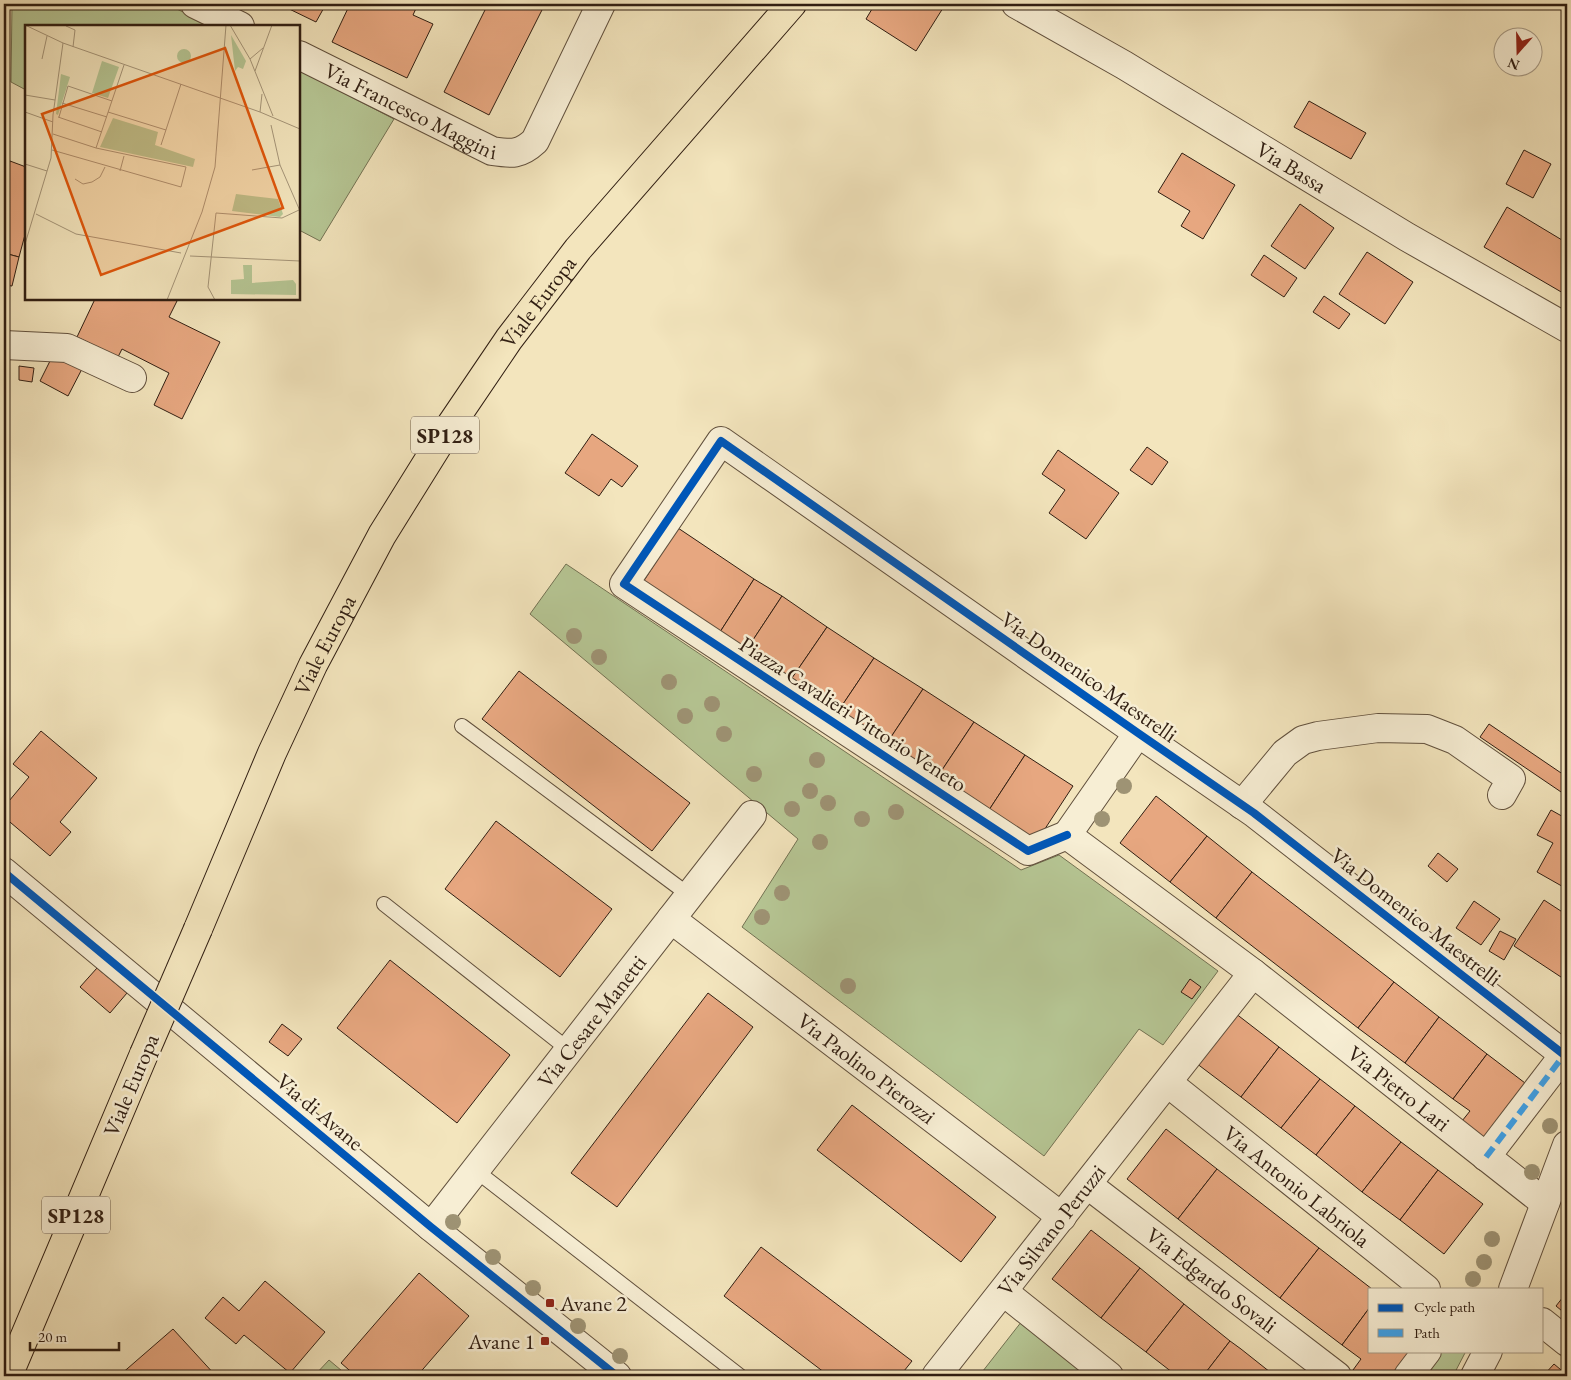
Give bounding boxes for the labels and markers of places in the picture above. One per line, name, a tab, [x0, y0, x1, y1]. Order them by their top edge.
place label: Avane 2	[559, 1289, 627, 1318]
marker: Avane 2	[544, 1297, 556, 1309]
place label: Avane 1	[467, 1327, 535, 1356]
marker: Avane 1	[539, 1335, 551, 1347]

